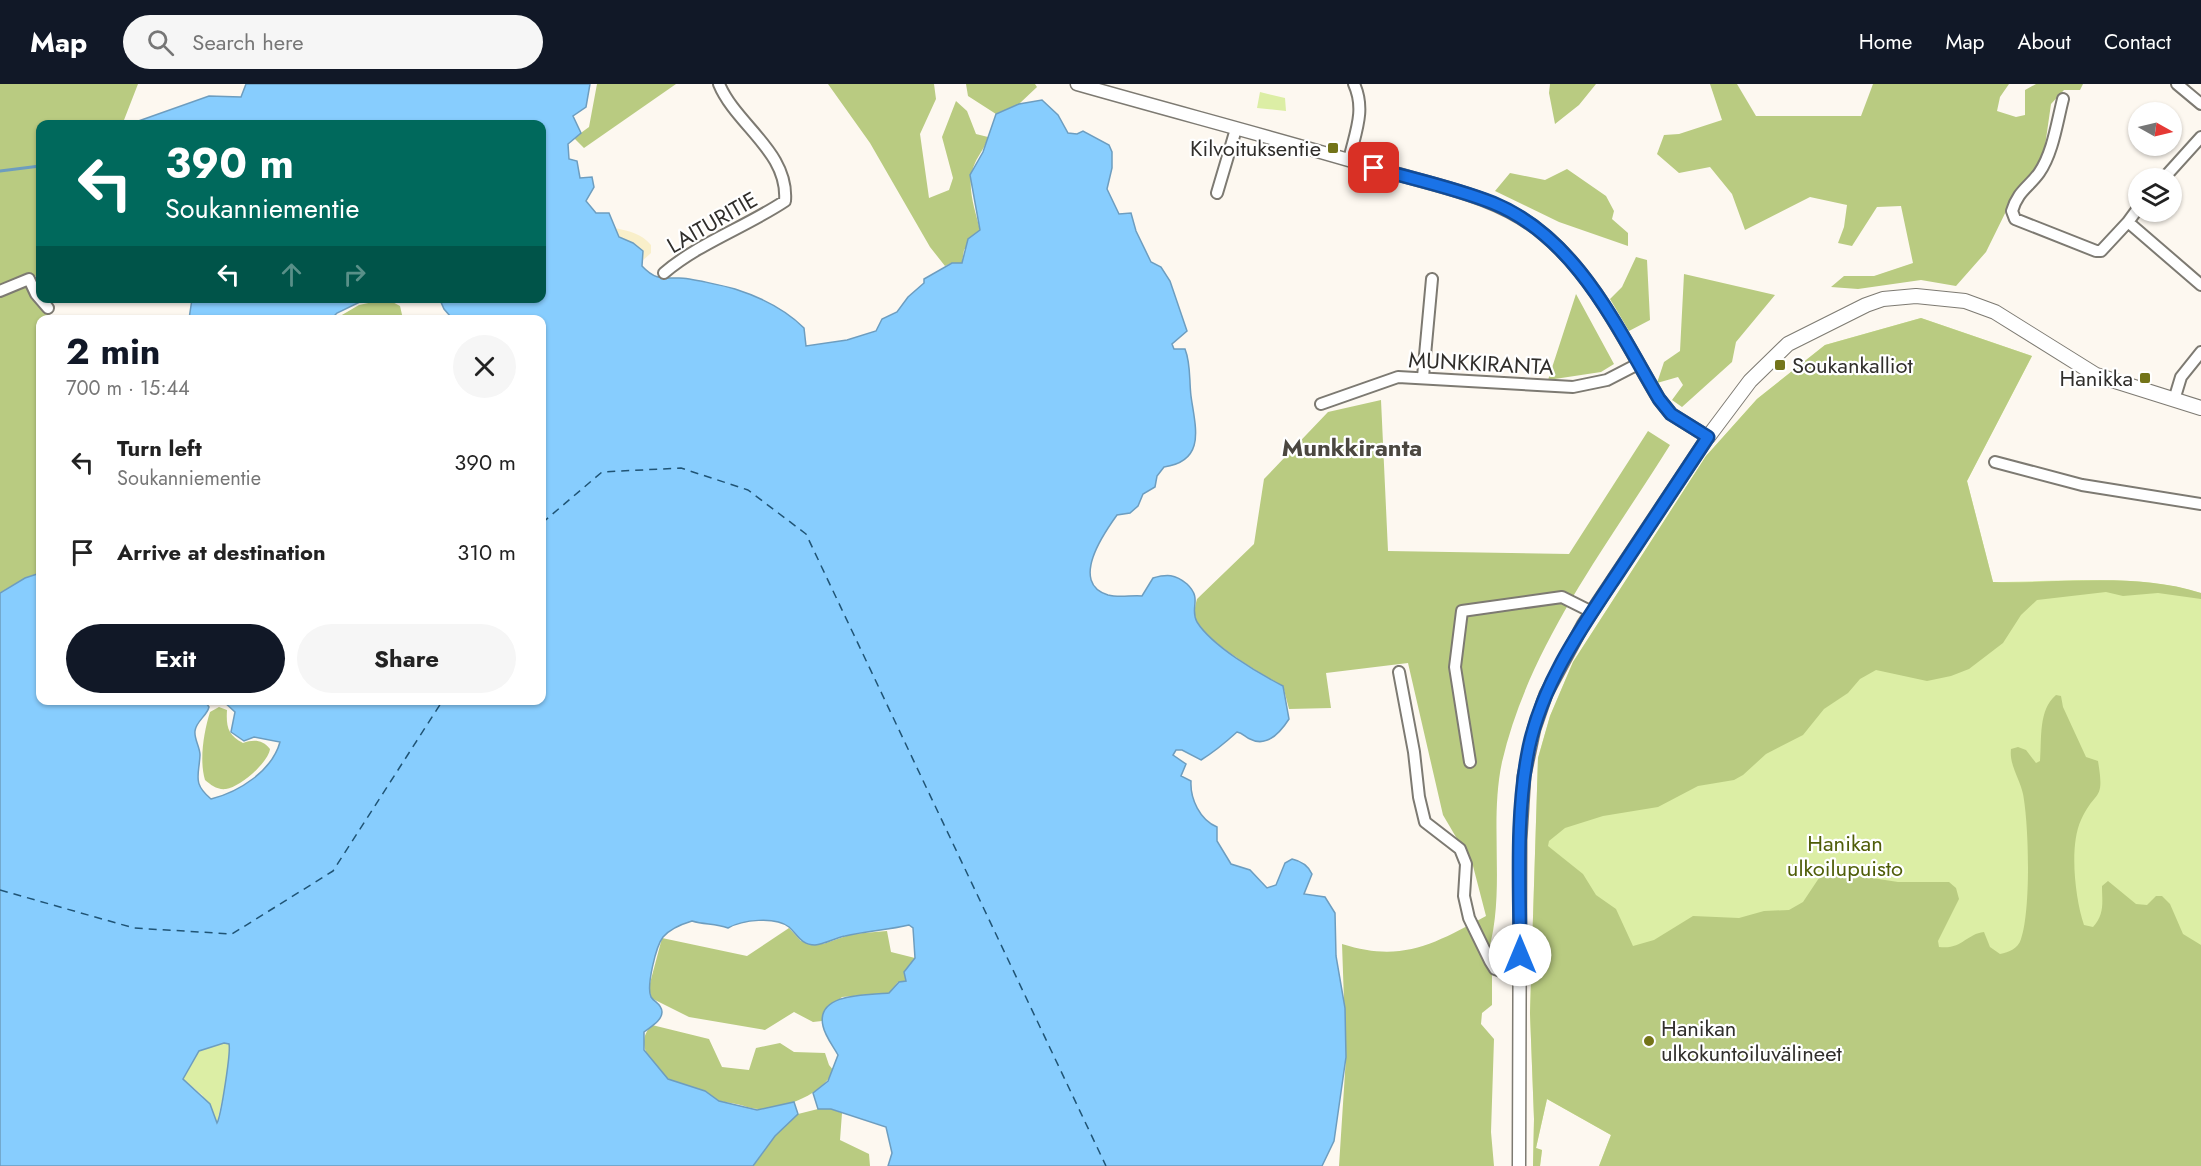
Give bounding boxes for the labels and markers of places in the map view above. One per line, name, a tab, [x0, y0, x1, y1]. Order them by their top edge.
place label: Kilvoituksentie	[1190, 132, 1321, 164]
marker: Kilvoituksentie	[1326, 141, 1340, 155]
pin	[1348, 142, 1399, 193]
place label: Soukankalliot	[1792, 349, 1914, 381]
marker: Soukankalliot	[1773, 358, 1787, 372]
place label: Hanikka	[2059, 362, 2133, 394]
marker: Hanikka	[2138, 371, 2152, 385]
place label: Hanikan ulkokuntoiluvälineet	[1661, 1012, 1842, 1069]
marker: Hanikan ulkokuntoiluvälineet	[1642, 1034, 1656, 1048]

